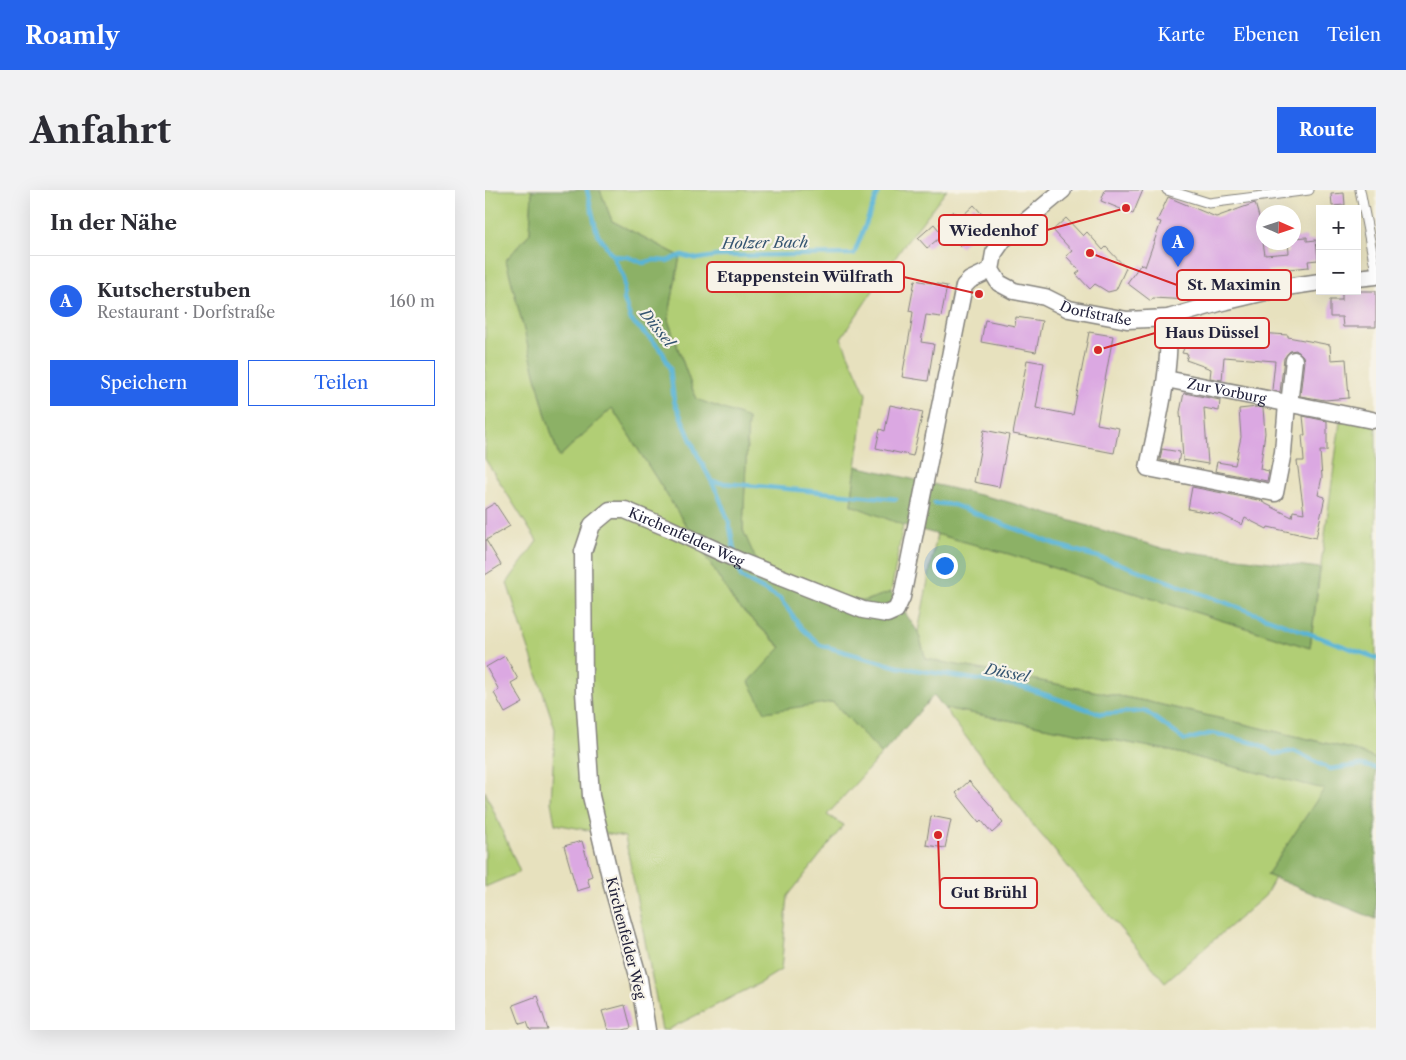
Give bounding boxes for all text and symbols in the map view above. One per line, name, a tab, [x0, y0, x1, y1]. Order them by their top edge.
text: Roamly	[25, 21, 119, 50]
text: Karte	[1157, 24, 1205, 46]
text: Ebenen	[1233, 24, 1299, 46]
text: Teilen	[1327, 24, 1381, 46]
button: Route	[1277, 107, 1376, 153]
text: Anfahrt	[30, 109, 171, 152]
north arrow	[1256, 205, 1301, 250]
map controls	[1316, 205, 1361, 295]
button: +	[1316, 205, 1361, 250]
text: In der Nähe	[50, 210, 177, 235]
callout: Wiedenhof	[939, 215, 1047, 245]
text: Wiedenhof	[948, 221, 1039, 240]
pin: A	[1162, 226, 1194, 267]
water label: Holzer Bach	[721, 232, 808, 253]
button: −	[1316, 250, 1361, 295]
callout: Etappenstein Wülfrath	[707, 262, 904, 292]
text: Etappenstein Wülfrath	[717, 267, 894, 286]
callout: St. Maximin	[1177, 270, 1291, 300]
text: St. Maximin	[1187, 275, 1282, 294]
text: Kutscherstuben	[97, 279, 251, 302]
text: A	[60, 291, 72, 311]
text: 160 m	[390, 291, 435, 311]
street label: Dorfstraße	[1057, 297, 1132, 329]
text: Restaurant · Dorfstraße	[97, 302, 275, 322]
water label: Düssel	[635, 304, 680, 353]
callout: Haus Düssel	[1155, 318, 1269, 348]
text: Haus Düssel	[1165, 323, 1259, 342]
button: Speichern	[50, 360, 238, 406]
button: Teilen	[248, 360, 435, 406]
street label: Zur Vorburg	[1186, 374, 1269, 408]
street label: Kirchenfelder Weg	[626, 503, 748, 571]
your location	[932, 553, 958, 579]
water label: Düssel	[982, 659, 1033, 687]
street label: Kirchenfelder Weg	[602, 875, 650, 1001]
callout: Gut Brühl	[940, 878, 1037, 908]
text: Gut Brühl	[951, 883, 1027, 902]

